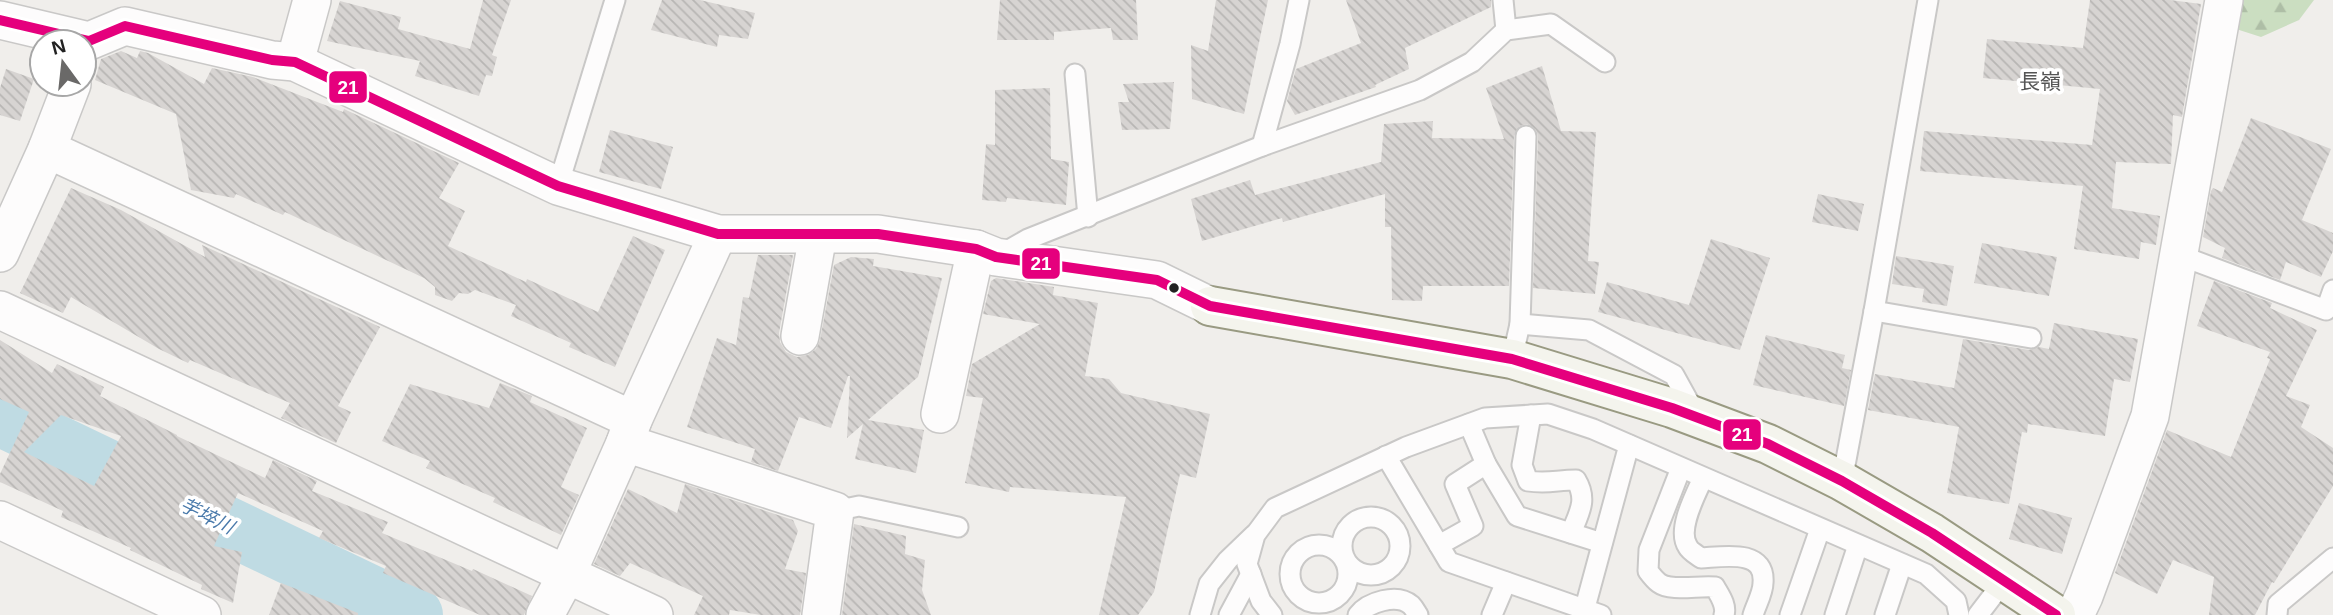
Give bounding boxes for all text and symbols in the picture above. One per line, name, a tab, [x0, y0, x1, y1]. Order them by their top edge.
north arrow	[28, 28, 98, 98]
text: N	[49, 35, 68, 59]
line badge: 21	[328, 70, 368, 104]
district label: 長嶺	[2019, 70, 2061, 93]
text: 21	[337, 77, 359, 98]
line badge: 21	[1021, 247, 1061, 280]
text: 21	[1030, 253, 1052, 274]
unlabelled marker	[1167, 281, 1181, 295]
line badge: 21	[1722, 418, 1762, 451]
text: 21	[1731, 424, 1753, 445]
water label: 芋埣川	[177, 494, 239, 539]

